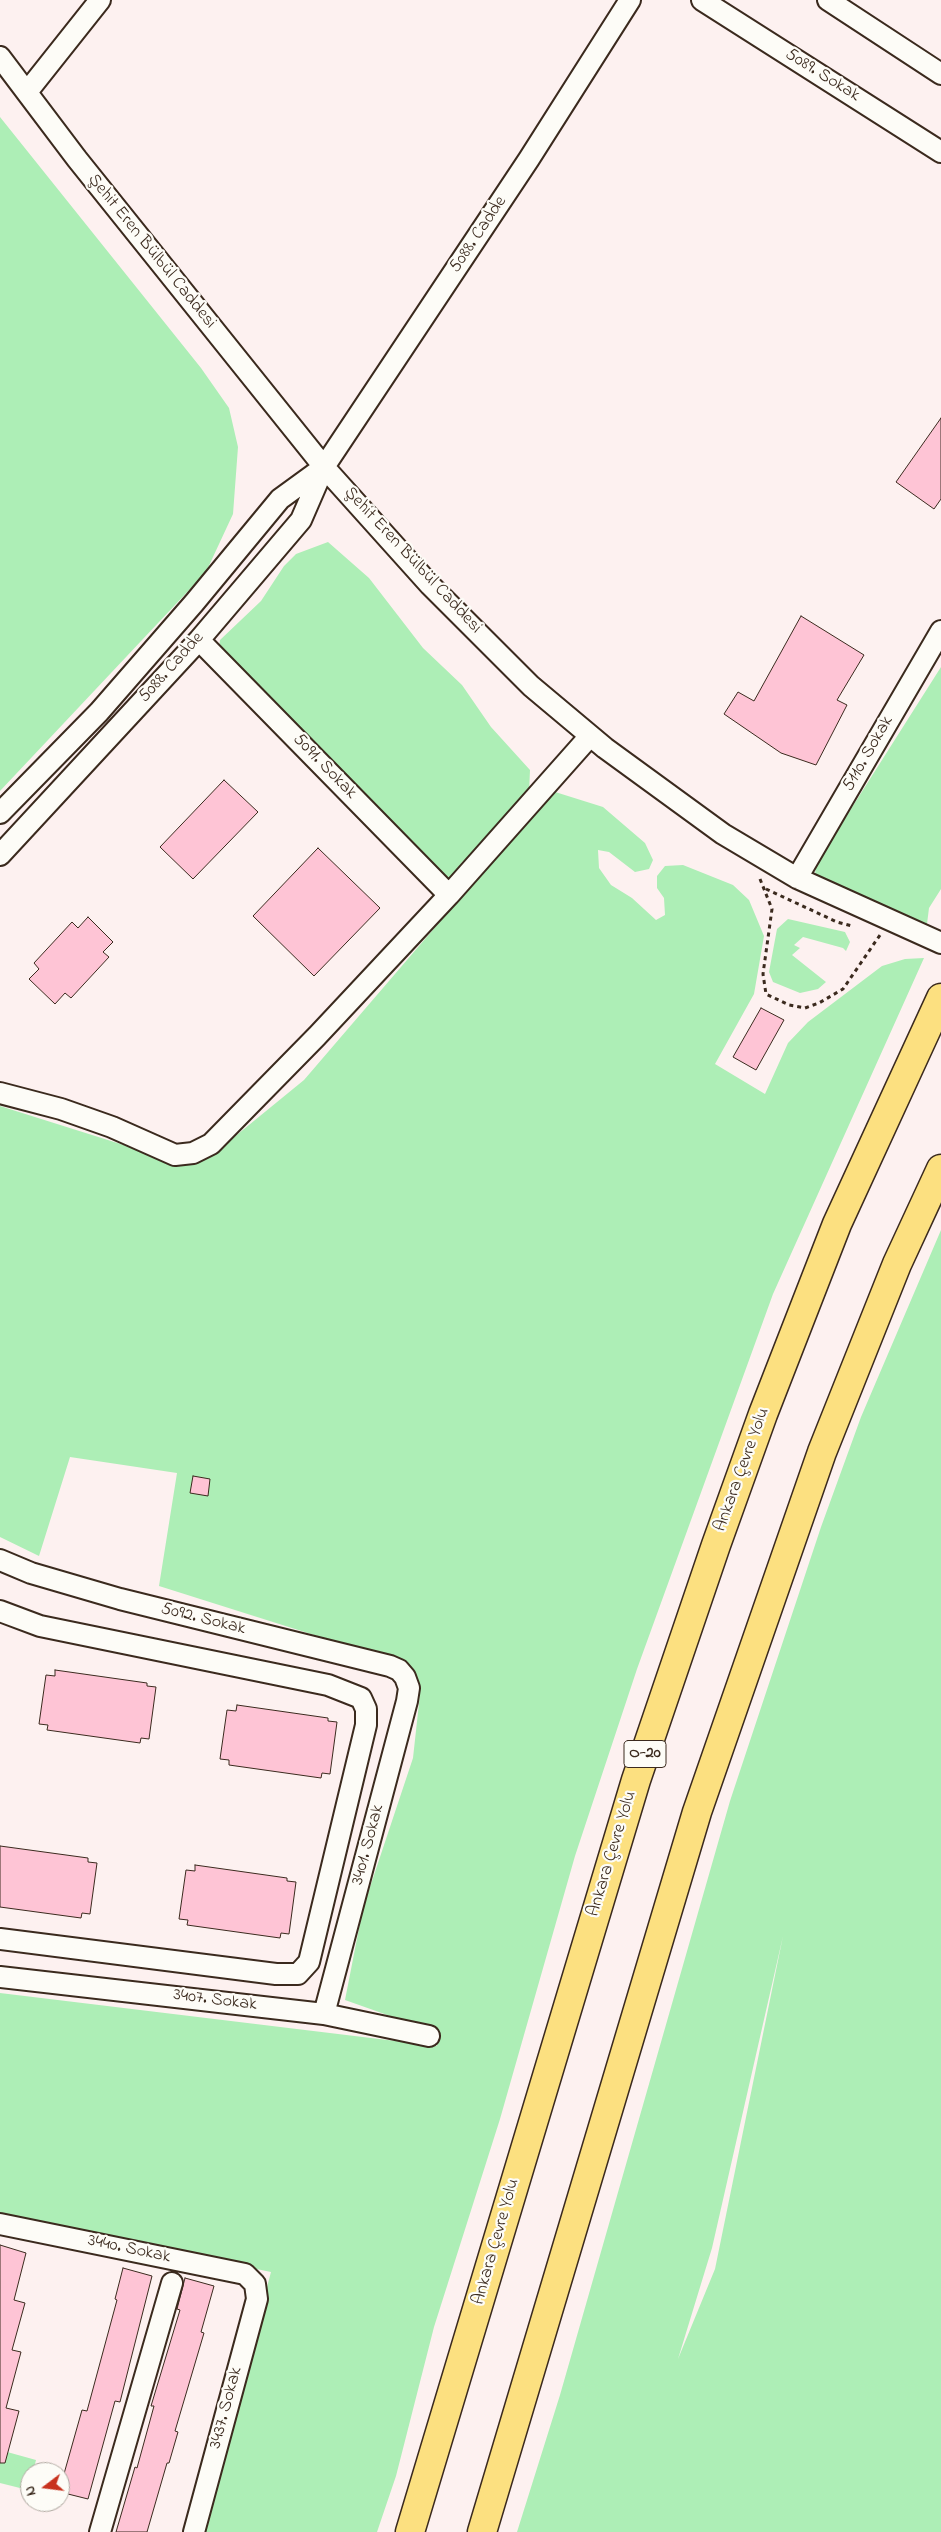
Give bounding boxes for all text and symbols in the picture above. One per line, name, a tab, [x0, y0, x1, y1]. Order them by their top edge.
street label: 5089. Sokak	[781, 45, 863, 107]
street label: Şehit Eren Bülbül Caddesi	[82, 170, 220, 334]
street label: 5088. Cadde	[446, 193, 512, 277]
street label: Şehit Eren Bülbül Caddesi	[338, 483, 486, 639]
street label: 5088. Cadde	[135, 628, 209, 708]
street label: 5110. Sokak	[839, 712, 899, 796]
street label: 5091. Sokak	[287, 730, 361, 804]
street label: Ankara Çevre Yolu	[711, 1405, 775, 1535]
street label: 5092. Sokak	[158, 1599, 248, 1641]
road number: O-20	[624, 1740, 666, 1768]
street label: Ankara Çevre Yolu	[584, 1789, 642, 1919]
street label: 3401. Sokak	[348, 1802, 390, 1888]
street label: 3407. Sokak	[172, 1985, 258, 2017]
street label: Ankara Çevre Yolu	[469, 2176, 525, 2308]
street label: 3440. Sokak	[86, 2231, 172, 2269]
street label: 3437. Sokak	[206, 2365, 248, 2451]
north arrow	[20, 2462, 70, 2512]
text: N	[20, 2483, 42, 2498]

